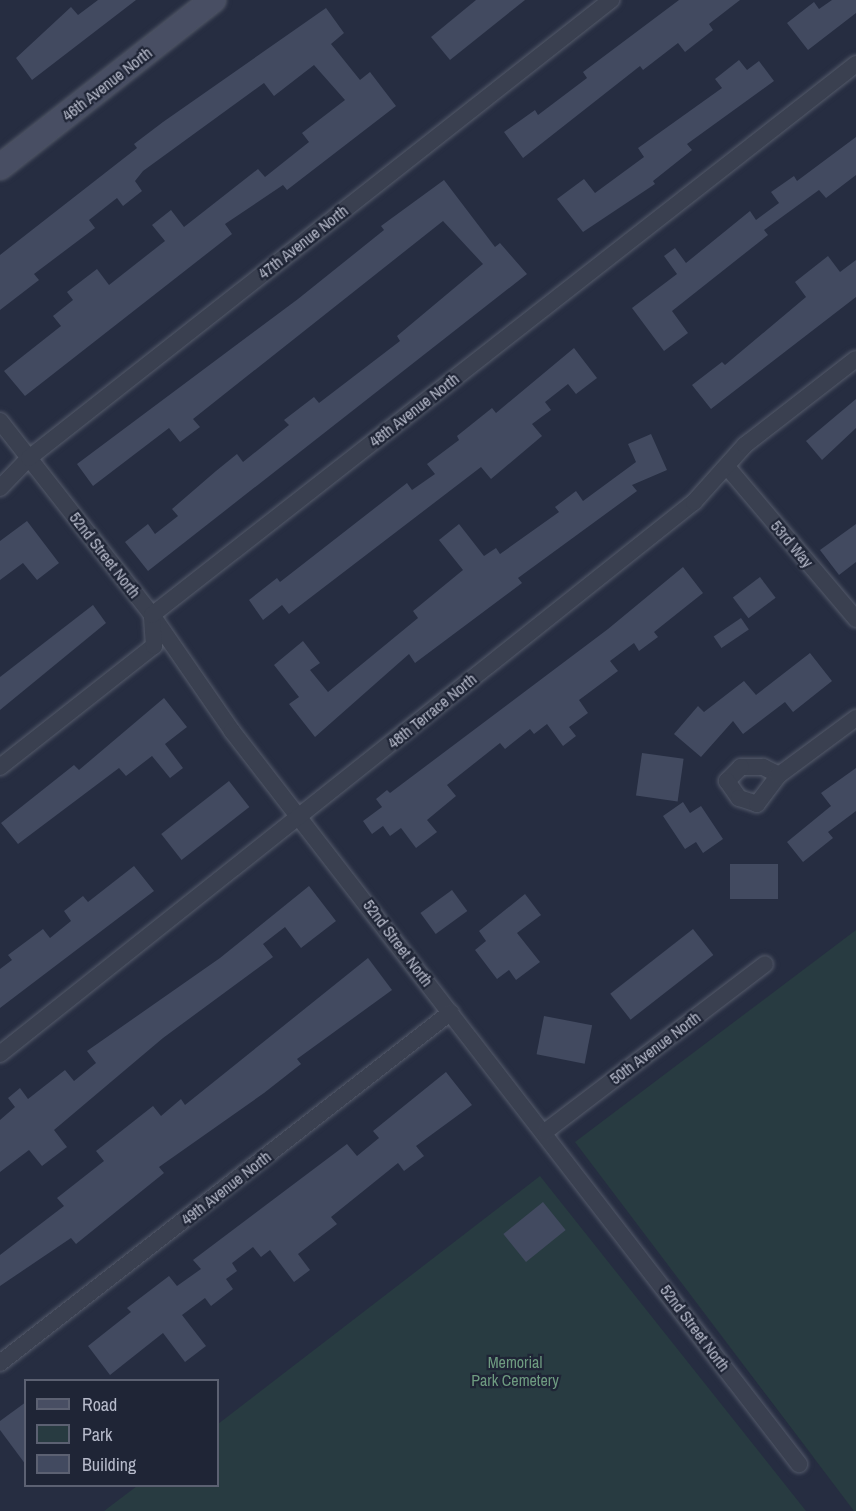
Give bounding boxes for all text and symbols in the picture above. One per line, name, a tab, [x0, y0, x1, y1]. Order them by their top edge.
street label: 46th Avenue North	[58, 43, 156, 125]
street label: 47th Avenue North	[254, 201, 352, 283]
street label: 48th Avenue North	[365, 369, 463, 451]
street label: 52nd Street North	[66, 508, 144, 602]
street label: 53rd Way	[767, 517, 817, 571]
street label: 48th Terrace North	[384, 669, 480, 753]
street label: 52nd Street North	[359, 896, 437, 990]
street label: 50th Avenue North	[606, 1007, 704, 1089]
street label: 49th Avenue North	[177, 1147, 275, 1229]
street label: 52nd Street North	[656, 1281, 734, 1375]
park label: Memorial Park Cemetery	[471, 1352, 559, 1390]
legend	[24, 1379, 219, 1487]
text: Road	[82, 1392, 117, 1417]
text: Park	[82, 1422, 112, 1447]
text: Building	[82, 1452, 136, 1477]

